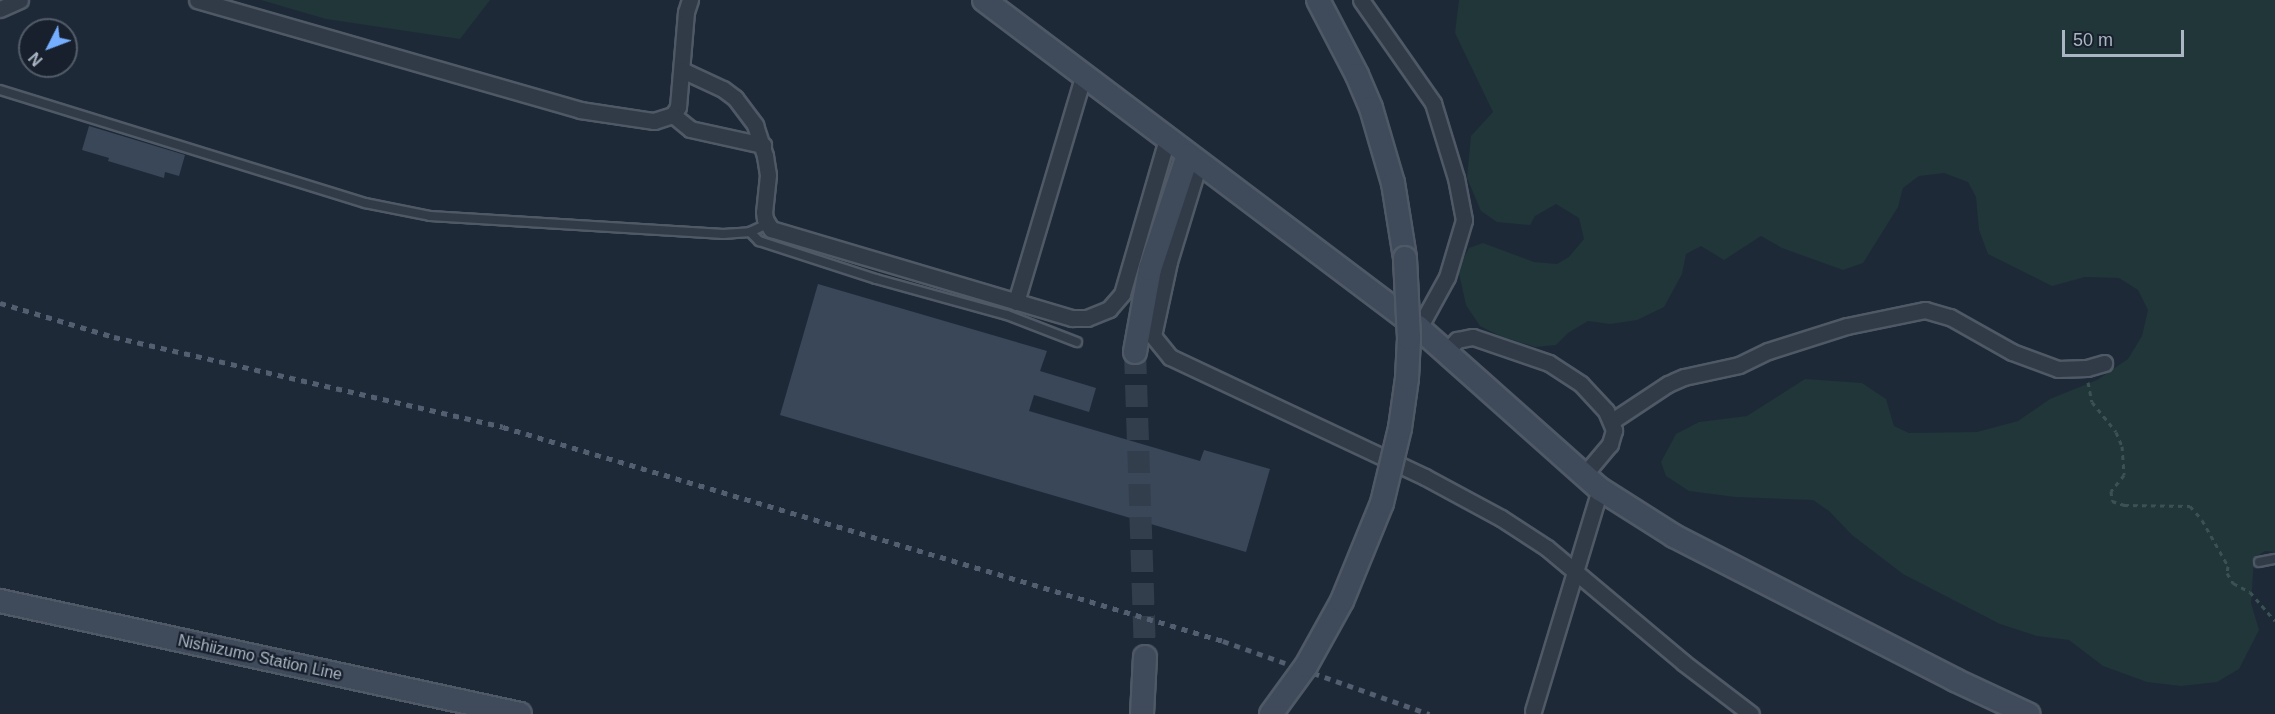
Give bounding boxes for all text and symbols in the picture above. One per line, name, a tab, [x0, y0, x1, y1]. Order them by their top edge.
north arrow	[18, 18, 78, 78]
scale bar	[2065, 18, 2186, 56]
text: 50 m	[2073, 30, 2113, 50]
text: N	[26, 49, 46, 69]
street label: Nishiizumo Station Line	[176, 631, 344, 685]

